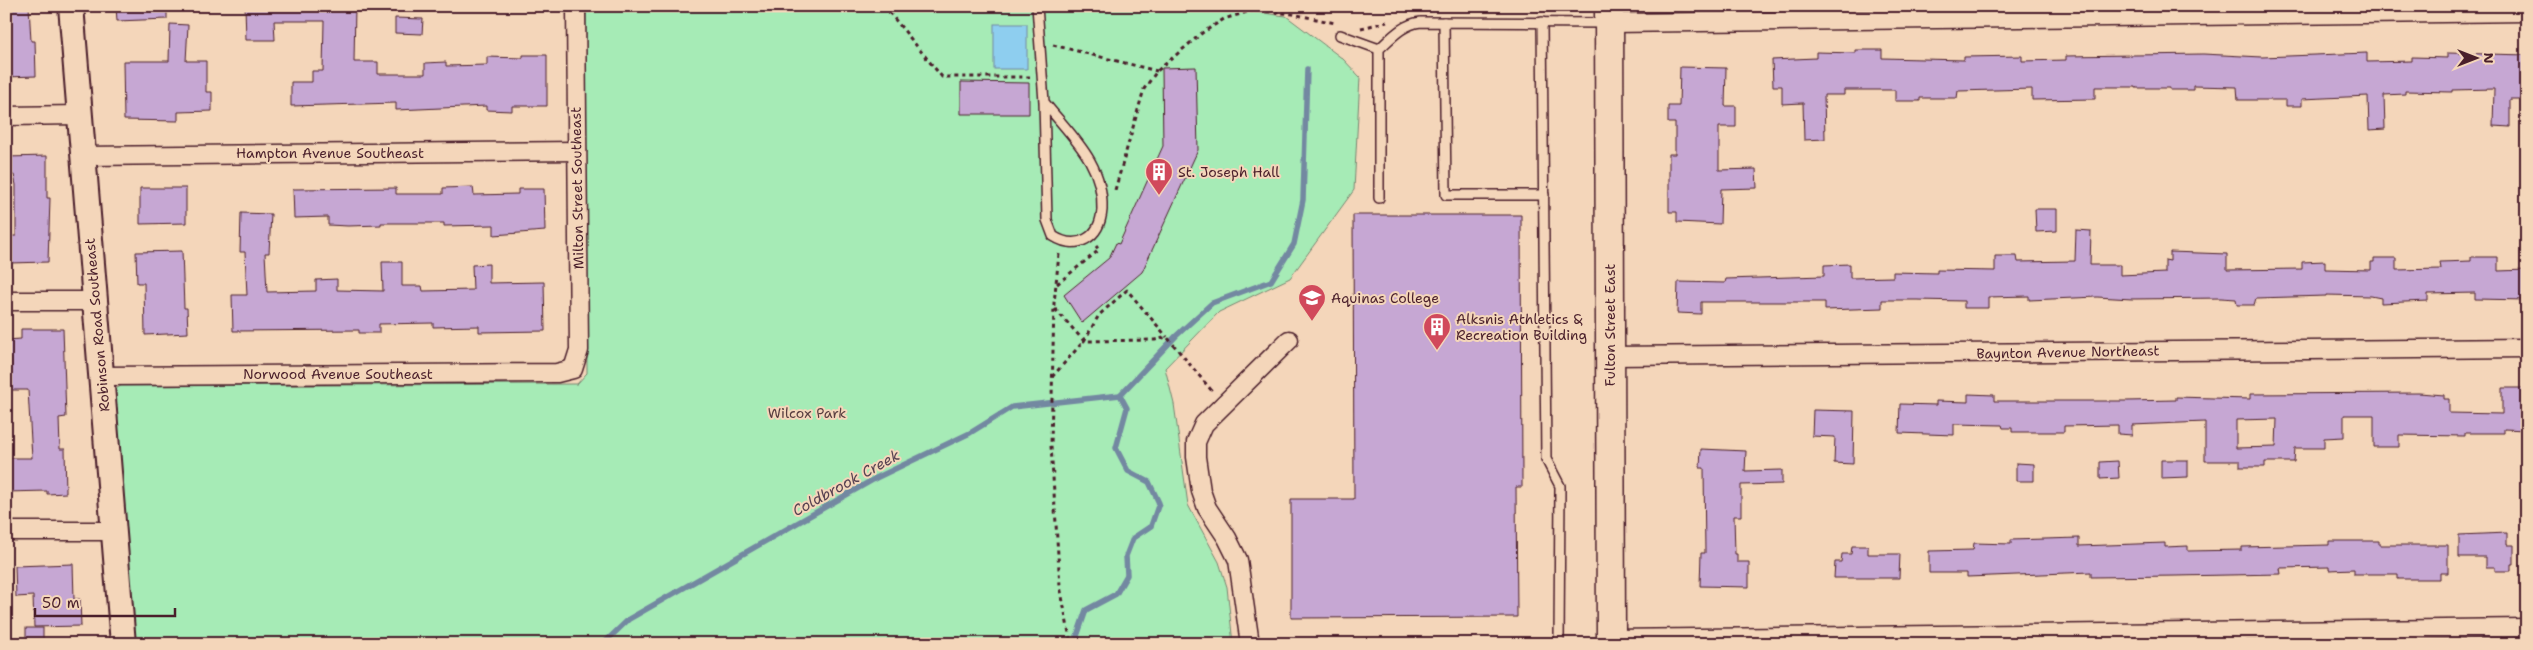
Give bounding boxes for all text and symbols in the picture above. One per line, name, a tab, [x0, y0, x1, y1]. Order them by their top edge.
north arrow	[2450, 32, 2500, 82]
text: N	[2480, 52, 2498, 64]
street label: Milton Street Southeast	[567, 107, 587, 269]
street label: Hampton Avenue Southeast	[236, 144, 424, 162]
building icon: St. Joseph Hall	[1144, 157, 1174, 196]
place label: St. Joseph Hall	[1178, 163, 1280, 181]
street label: Robinson Road Southeast	[80, 237, 114, 413]
street label: Fulton Street East	[1601, 264, 1619, 386]
school or university icon: Aquinas College	[1297, 283, 1327, 322]
place label: Aquinas College	[1331, 289, 1439, 307]
place label: Alksnis Athletics & Recreation Building	[1456, 310, 1587, 344]
building icon: Alksnis Athletics & Recreation Building	[1422, 312, 1452, 351]
street label: Baynton Avenue Northeast	[1976, 341, 2160, 363]
street label: Norwood Avenue Southeast	[243, 365, 433, 383]
park label: Wilcox Park	[768, 404, 846, 422]
water label: Coldbrook Creek	[789, 445, 904, 521]
scale bar	[35, 585, 175, 617]
text: 50 m	[42, 593, 80, 613]

